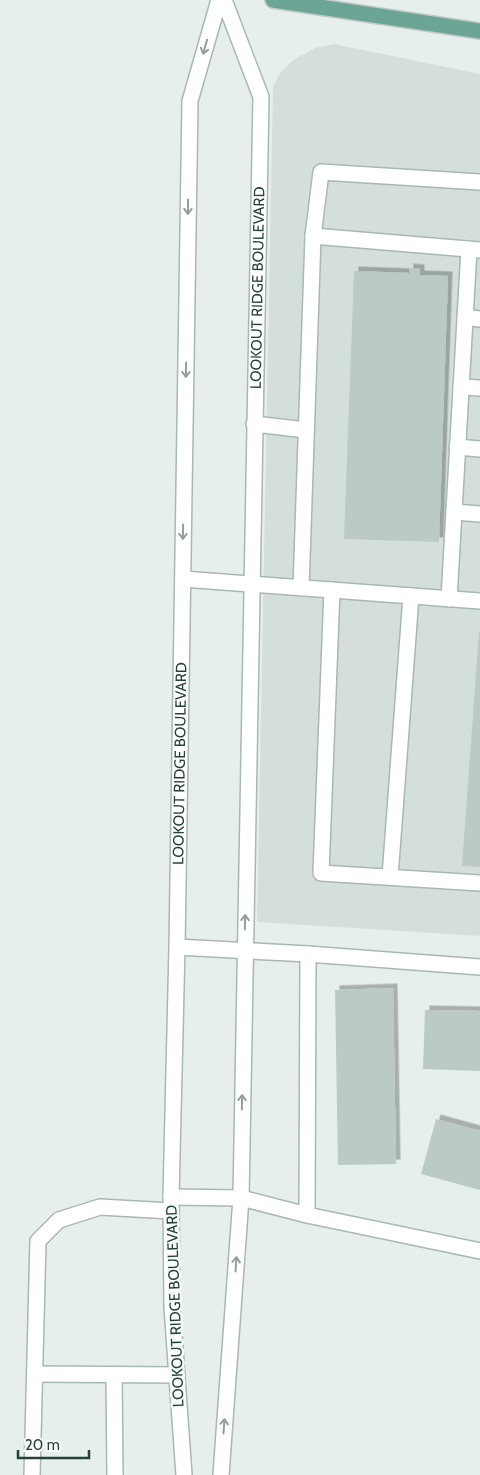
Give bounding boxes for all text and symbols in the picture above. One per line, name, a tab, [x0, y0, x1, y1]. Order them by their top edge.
one-way arrow	[200, 38, 210, 54]
street label: LOOKOUT RIDGE BOULEVARD	[247, 186, 268, 389]
one-way arrow	[183, 198, 193, 215]
one-way arrow	[181, 361, 191, 377]
one-way arrow	[178, 524, 188, 540]
street label: LOOKOUT RIDGE BOULEVARD	[169, 662, 190, 865]
one-way arrow	[240, 914, 250, 930]
one-way arrow	[237, 1094, 247, 1110]
street label: LOOKOUT RIDGE BOULEVARD	[162, 1204, 188, 1407]
one-way arrow	[231, 1257, 240, 1273]
one-way arrow	[220, 1419, 229, 1435]
scale bar	[18, 1428, 89, 1460]
text: 20 m	[25, 1436, 60, 1454]

